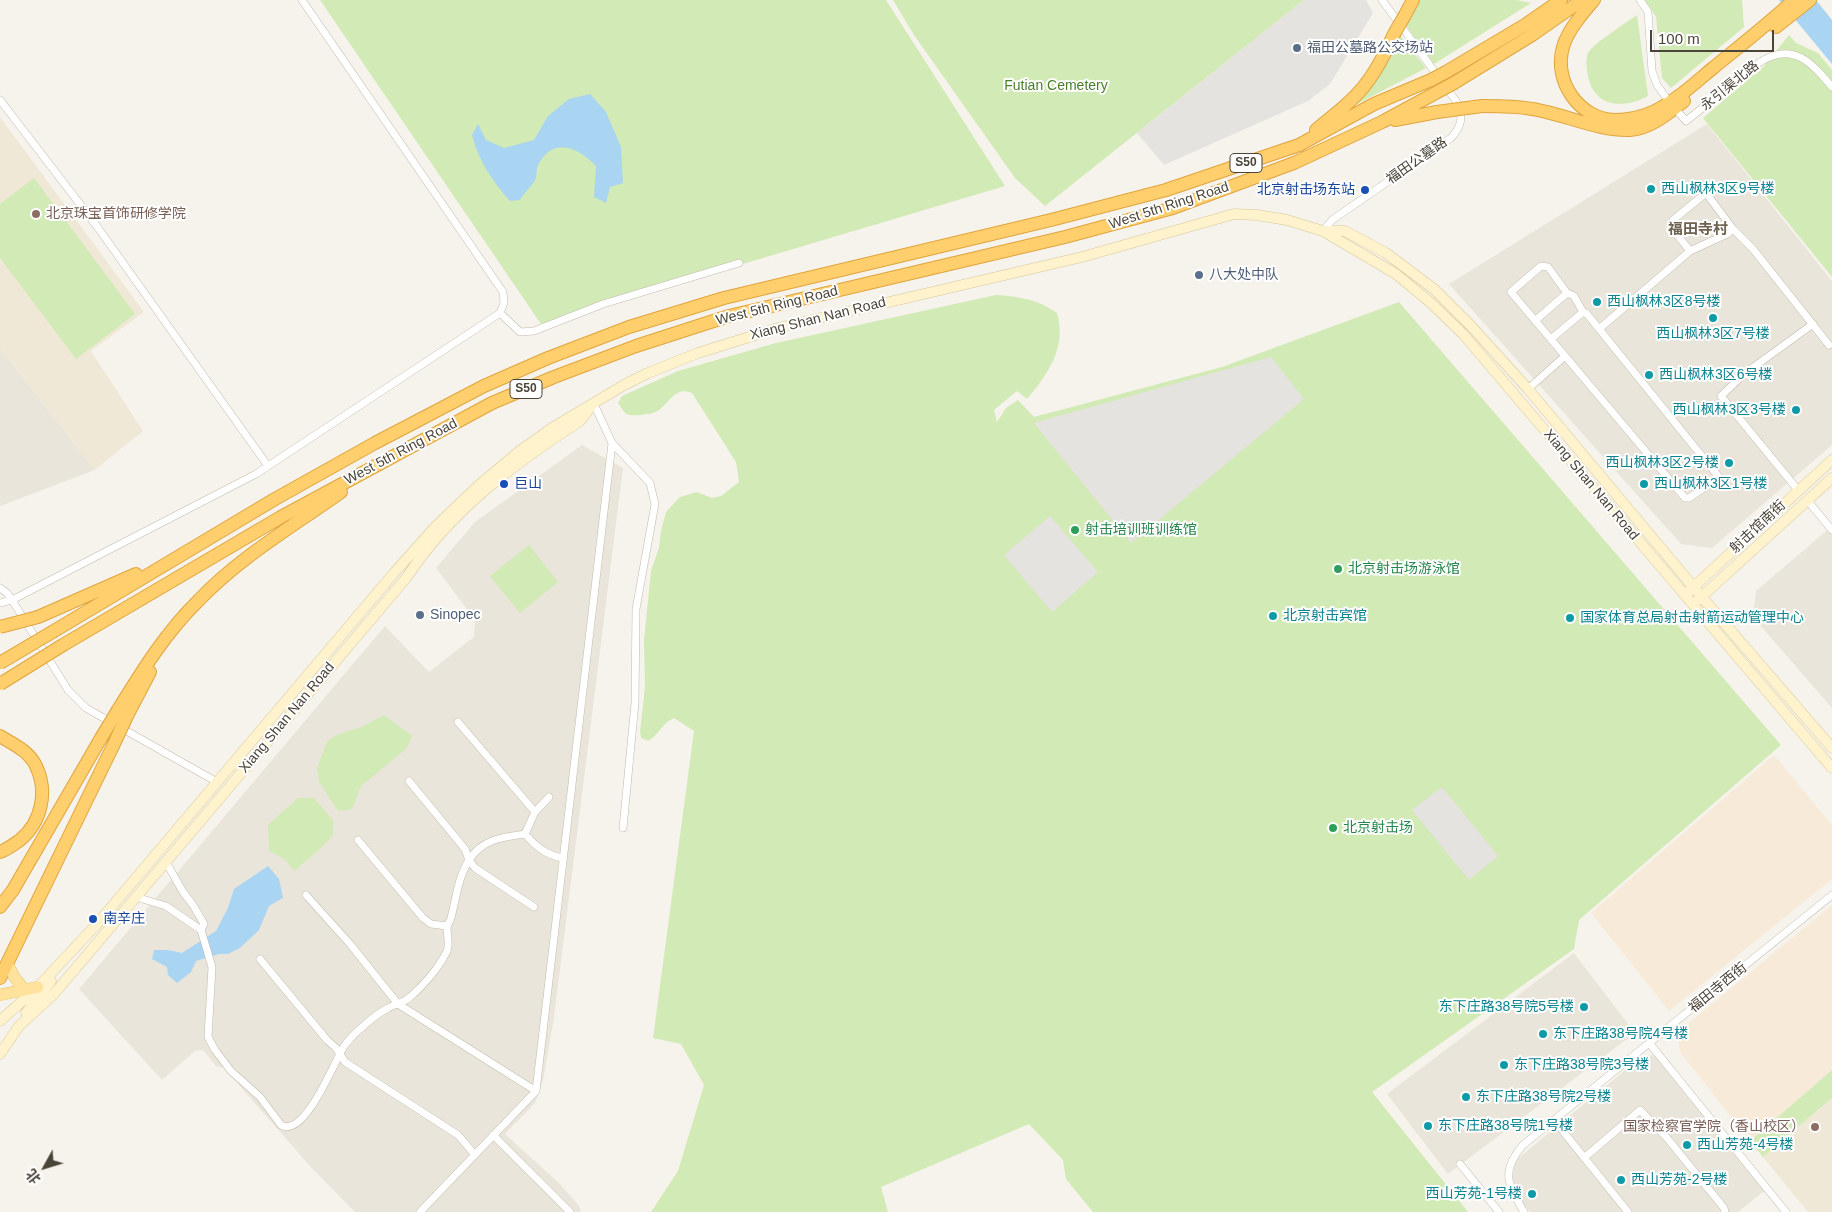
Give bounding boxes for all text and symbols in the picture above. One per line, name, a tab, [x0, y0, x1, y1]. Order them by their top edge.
scale bar	[1652, 20, 1776, 52]
text: 100 m	[1658, 30, 1700, 47]
place label: 福田公墓路公交场站	[1307, 40, 1433, 56]
marker: 福田公墓路公交场站	[1291, 42, 1303, 54]
street label: 永引渠北路	[1698, 57, 1762, 115]
park label: Futian Cemetery	[1004, 78, 1108, 94]
street label: 福田公墓路	[1384, 134, 1450, 188]
road number: S50	[1230, 154, 1262, 172]
street label: West 5th Ring Road	[1107, 179, 1231, 233]
place label: 西山枫林3区9号楼	[1661, 181, 1775, 197]
place label: 北京射击场东站	[1257, 182, 1355, 198]
marker: 西山枫林3区9号楼	[1645, 183, 1657, 195]
marker: 北京射击场东站	[1359, 184, 1371, 196]
place label: 北京珠宝首饰研修学院	[46, 206, 186, 222]
marker: 北京珠宝首饰研修学院	[30, 208, 42, 220]
district label: 福田寺村	[1668, 221, 1728, 239]
place label: 八大处中队	[1209, 267, 1279, 283]
marker: 八大处中队	[1193, 269, 1205, 281]
street label: West 5th Ring Road	[714, 283, 840, 329]
street label: Xiang Shan Nan Road	[748, 294, 888, 344]
place label: 西山枫林3区8号楼	[1607, 294, 1721, 310]
marker: 西山枫林3区8号楼	[1591, 296, 1603, 308]
marker: 西山枫林3区7号楼	[1707, 312, 1719, 324]
place label: 西山枫林3区7号楼	[1656, 326, 1770, 342]
place label: 西山枫林3区6号楼	[1659, 367, 1773, 383]
marker: 西山枫林3区6号楼	[1643, 369, 1655, 381]
road number: S50	[510, 379, 542, 398]
place label: 西山枫林3区3号楼	[1672, 402, 1786, 418]
marker: 西山枫林3区3号楼	[1790, 404, 1802, 416]
street label: West 5th Ring Road	[342, 415, 460, 489]
street label: Xiang Shan Nan Road	[1540, 426, 1642, 544]
place label: 西山枫林3区2号楼	[1605, 455, 1719, 471]
marker: 西山枫林3区2号楼	[1723, 457, 1735, 469]
place label: 巨山	[514, 476, 542, 492]
place label: 西山枫林3区1号楼	[1654, 476, 1768, 492]
marker: 巨山	[498, 478, 510, 490]
marker: 西山枫林3区1号楼	[1638, 478, 1650, 490]
street label: 射击馆南街	[1727, 497, 1789, 557]
place label: 射击培训班训练馆	[1085, 522, 1197, 538]
marker: 射击培训班训练馆	[1069, 524, 1081, 536]
place label: 北京射击场游泳馆	[1348, 561, 1460, 577]
marker: 北京射击场游泳馆	[1332, 563, 1344, 575]
place label: Sinopec	[430, 607, 481, 623]
place label: 北京射击宾馆	[1283, 608, 1367, 624]
marker: Sinopec	[414, 609, 426, 621]
marker: 北京射击宾馆	[1267, 610, 1279, 622]
place label: 国家体育总局射击射箭运动管理中心	[1580, 610, 1804, 626]
marker: 国家体育总局射击射箭运动管理中心	[1564, 612, 1576, 624]
street label: Xiang Shan Nan Road	[236, 659, 338, 777]
place label: 北京射击场	[1343, 820, 1413, 836]
marker: 北京射击场	[1327, 822, 1339, 834]
place label: 南辛庄	[103, 911, 145, 927]
marker: 南辛庄	[87, 913, 99, 925]
street label: 福田寺西街	[1686, 959, 1750, 1017]
place label: 东下庄路38号院5号楼	[1439, 999, 1574, 1015]
marker: 东下庄路38号院5号楼	[1578, 1001, 1590, 1013]
place label: 东下庄路38号院4号楼	[1553, 1026, 1688, 1042]
marker: 东下庄路38号院4号楼	[1537, 1028, 1549, 1040]
place label: 东下庄路38号院3号楼	[1514, 1057, 1649, 1073]
marker: 东下庄路38号院3号楼	[1498, 1059, 1510, 1071]
place label: 东下庄路38号院2号楼	[1476, 1089, 1611, 1105]
marker: 东下庄路38号院2号楼	[1460, 1091, 1472, 1103]
place label: 东下庄路38号院1号楼	[1438, 1118, 1573, 1134]
place label: 国家检察官学院（香山校区）	[1623, 1119, 1805, 1135]
marker: 东下庄路38号院1号楼	[1422, 1120, 1434, 1132]
marker: 国家检察官学院（香山校区）	[1809, 1121, 1821, 1133]
place label: 西山芳苑-4号楼	[1697, 1137, 1793, 1153]
marker: 西山芳苑-4号楼	[1681, 1139, 1693, 1151]
north arrow	[20, 1142, 70, 1192]
text: 北	[23, 1166, 44, 1187]
place label: 西山芳苑-2号楼	[1631, 1172, 1727, 1188]
marker: 西山芳苑-2号楼	[1615, 1174, 1627, 1186]
place label: 西山芳苑-1号楼	[1426, 1186, 1522, 1202]
marker: 西山芳苑-1号楼	[1526, 1188, 1538, 1200]

